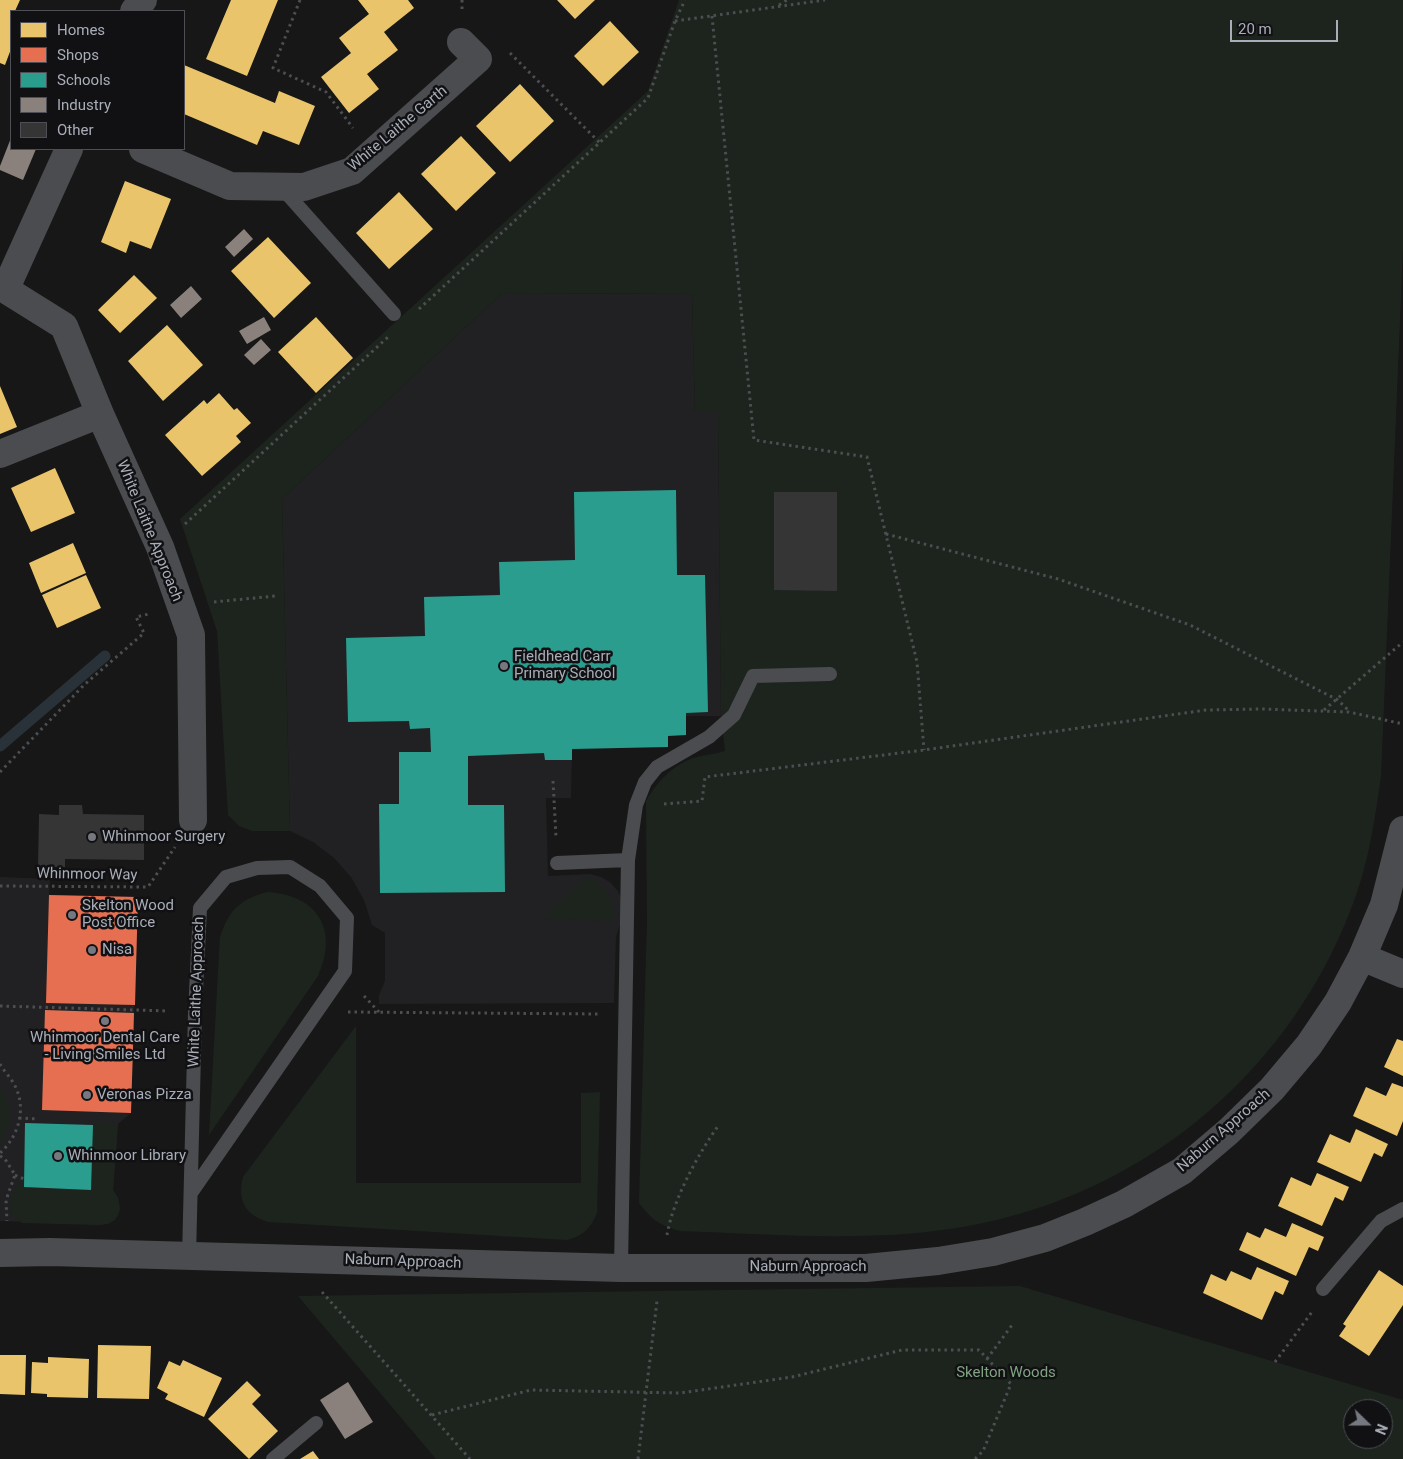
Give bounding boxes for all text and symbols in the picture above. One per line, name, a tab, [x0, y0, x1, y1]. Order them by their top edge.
legend	[10, 10, 185, 150]
scale bar	[1233, 10, 1340, 42]
text: 20 m	[1238, 20, 1272, 38]
text: Homes	[57, 21, 105, 39]
text: Shops	[57, 46, 99, 64]
text: Schools	[57, 71, 111, 89]
street label: White Laithe Garth	[345, 82, 451, 176]
text: Industry	[57, 96, 111, 114]
text: Other	[57, 121, 94, 139]
street label: White Laithe Approach	[112, 458, 186, 604]
place label: Fieldhead Carr Primary School	[514, 648, 615, 683]
marker: Fieldhead Carr Primary School	[498, 660, 510, 672]
place label: Whinmoor Surgery	[102, 828, 225, 846]
marker: Whinmoor Surgery	[86, 831, 98, 843]
street label: Whinmoor Way	[36, 865, 138, 885]
place label: Skelton Wood Post Office	[82, 897, 174, 932]
marker: Skelton Wood Post Office	[66, 909, 78, 921]
street label: White Laithe Approach	[185, 916, 209, 1068]
place label: Nisa	[102, 941, 132, 959]
marker: Nisa	[86, 944, 98, 956]
marker: Whinmoor Dental Care - Living Smiles Ltd	[99, 1015, 111, 1027]
place label: Whinmoor Dental Care - Living Smiles Ltd	[30, 1029, 180, 1064]
place label: Veronas Pizza	[97, 1086, 192, 1104]
street label: Naburn Approach	[1174, 1086, 1274, 1176]
marker: Veronas Pizza	[81, 1089, 93, 1101]
place label: Whinmoor Library	[68, 1147, 186, 1165]
marker: Whinmoor Library	[52, 1150, 64, 1162]
street label: Naburn Approach	[344, 1251, 462, 1273]
street label: Naburn Approach	[749, 1258, 867, 1276]
park label: Skelton Woods	[956, 1364, 1056, 1382]
north arrow	[1343, 1399, 1393, 1449]
text: N	[1372, 1422, 1390, 1437]

